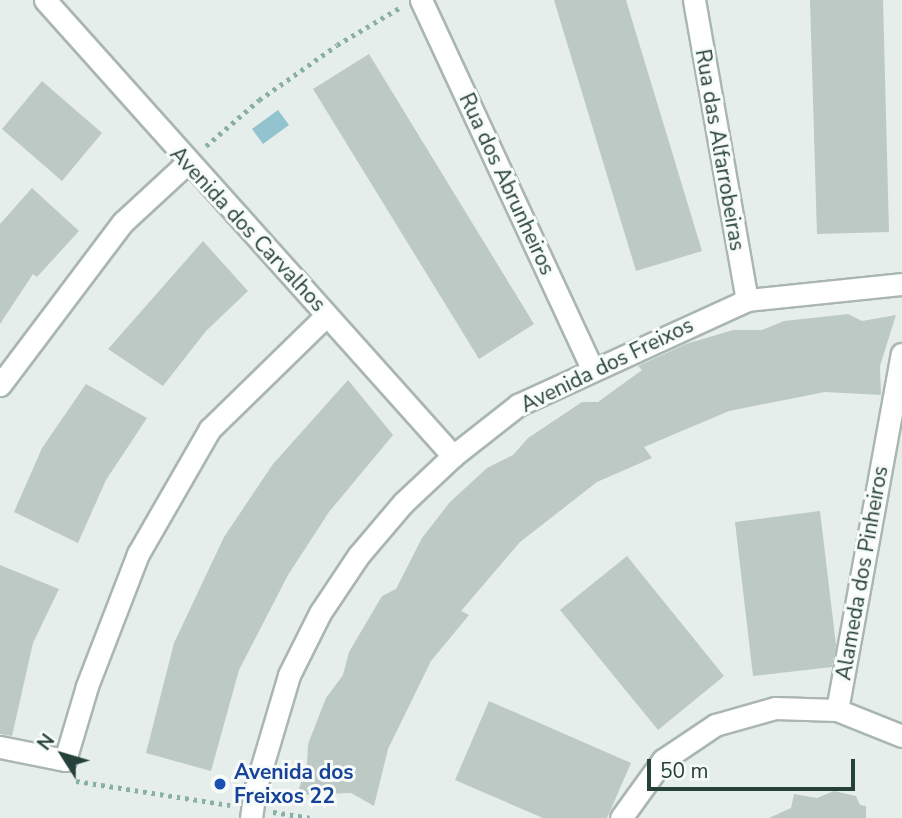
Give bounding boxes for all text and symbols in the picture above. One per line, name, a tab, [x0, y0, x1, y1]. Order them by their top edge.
street label: Rua das Alfarrobeiras	[690, 47, 750, 253]
street label: Rua dos Abrunheiros	[454, 89, 560, 279]
street label: Avenida dos Carvalhos	[165, 141, 331, 317]
street label: Avenida dos Freixos	[517, 312, 697, 418]
street label: Alameda dos Pinheiros	[831, 464, 893, 682]
north arrow	[28, 720, 98, 790]
text: N	[32, 729, 61, 756]
scale bar	[650, 744, 858, 788]
text: 50 m	[660, 757, 709, 785]
place label: Avenida dos Freixos 22	[234, 759, 354, 809]
marker: Avenida dos Freixos 22	[212, 776, 228, 792]

